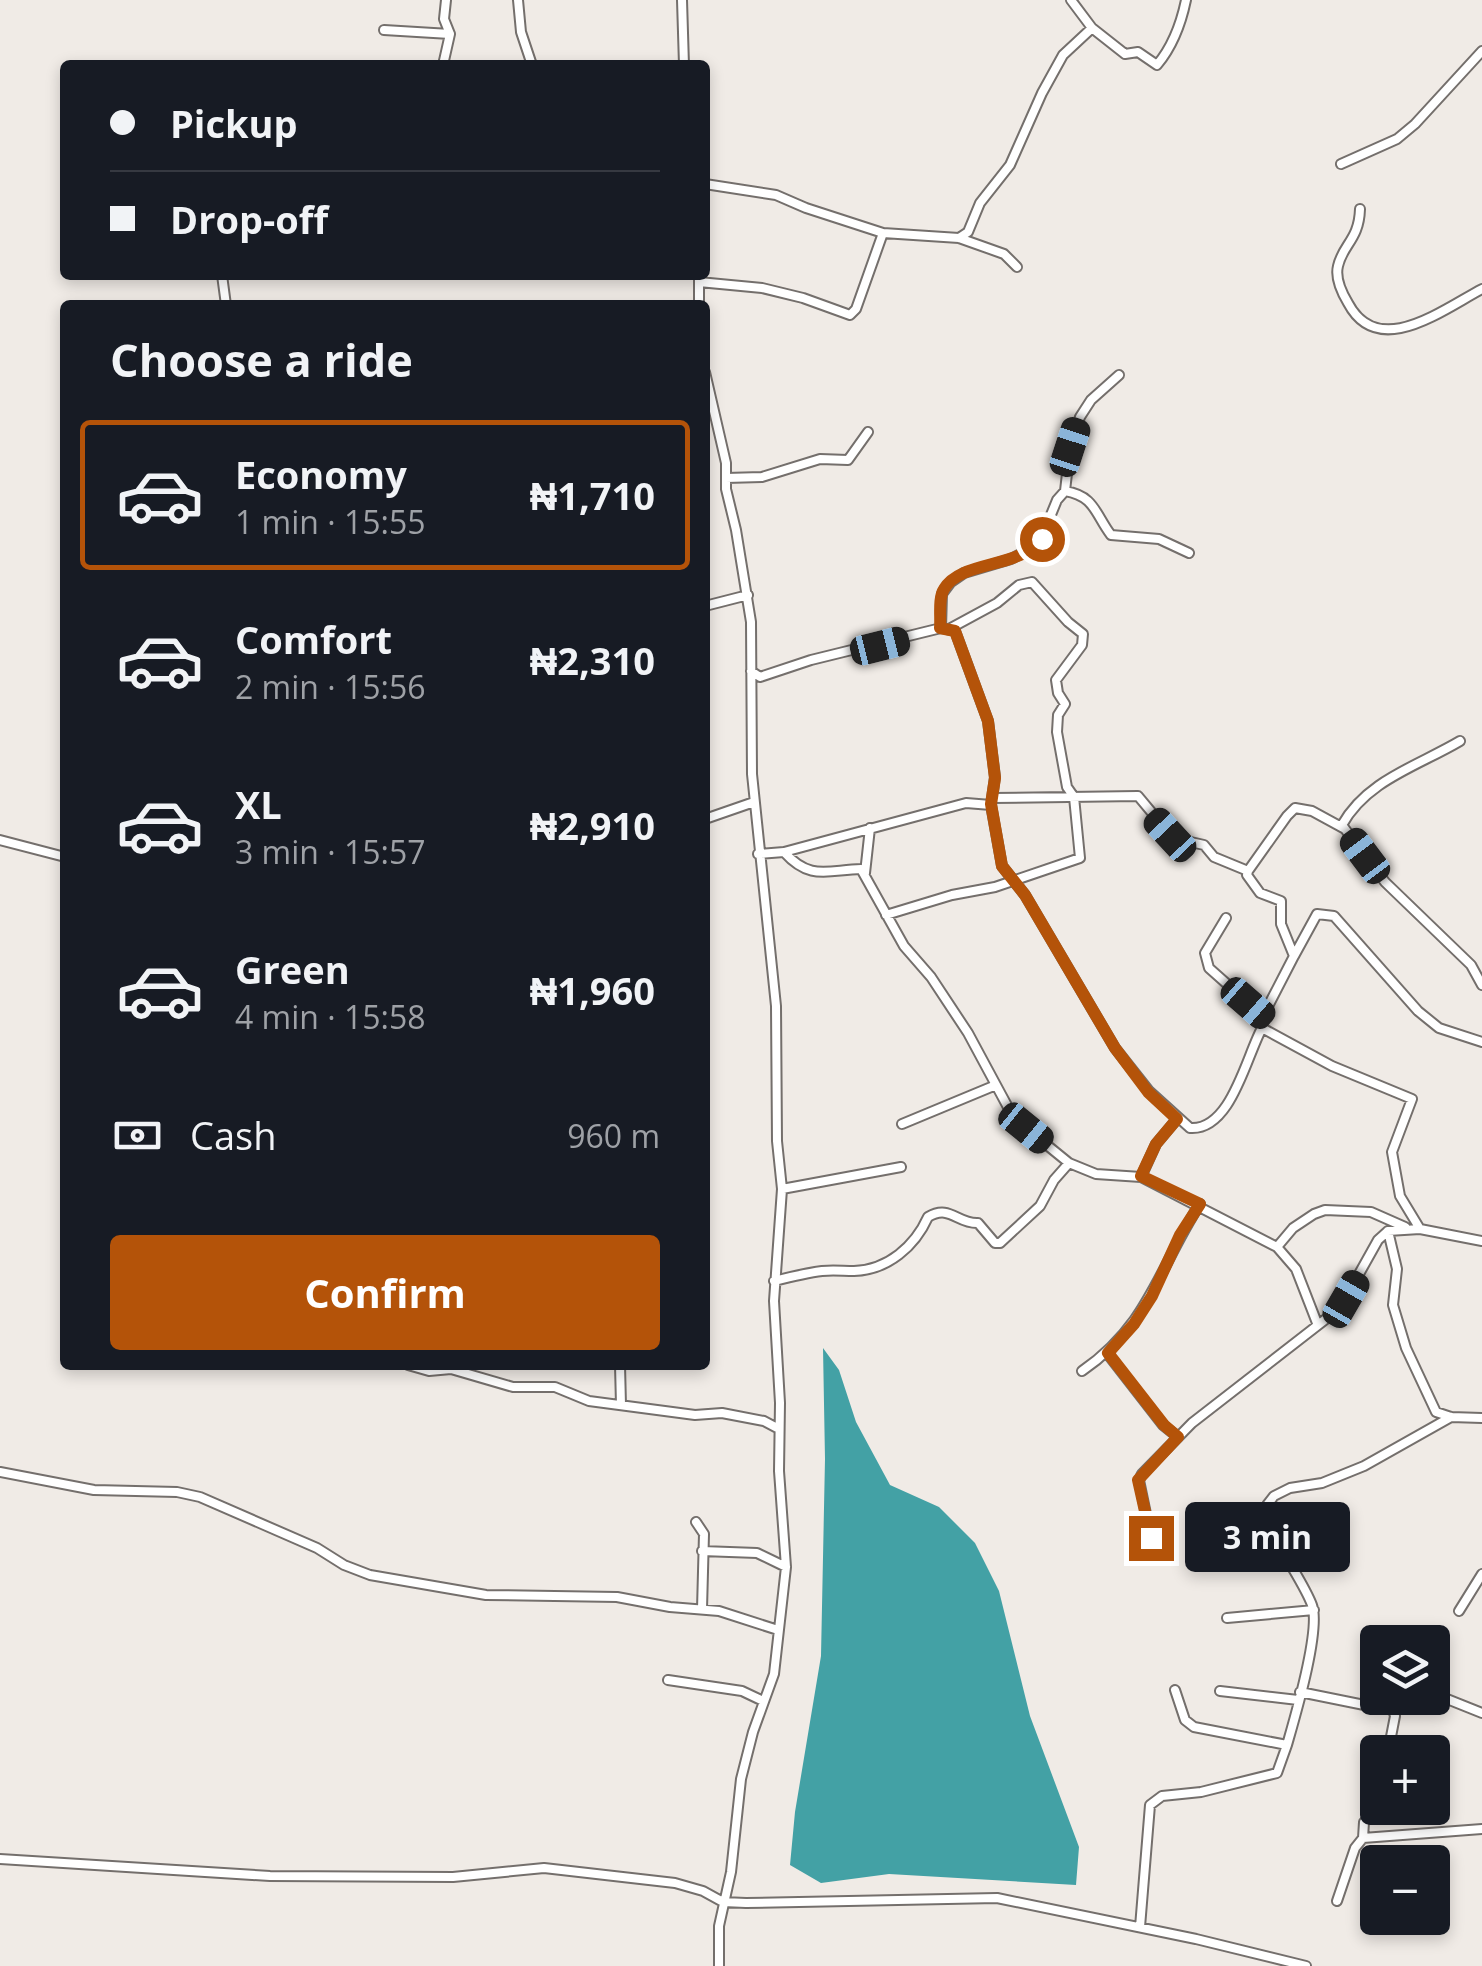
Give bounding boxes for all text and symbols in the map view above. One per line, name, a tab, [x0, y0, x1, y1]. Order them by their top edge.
text: Pickup	[170, 97, 298, 149]
text: Drop-off	[170, 193, 328, 245]
text: Choose a ride	[110, 329, 413, 390]
car	[1046, 414, 1094, 480]
text: Economy	[235, 448, 407, 500]
icon: car	[115, 450, 205, 540]
text: ₦1,710	[530, 469, 655, 521]
text: 1 min · 15:55	[235, 500, 426, 543]
route start	[1020, 517, 1065, 562]
text: Comfort	[235, 613, 392, 665]
icon: car	[115, 615, 205, 705]
car	[847, 624, 913, 668]
text: ₦2,310	[530, 634, 655, 686]
text: 2 min · 15:56	[235, 665, 426, 708]
text: XL	[235, 778, 282, 830]
icon: car	[115, 780, 205, 870]
text: ₦2,910	[530, 799, 655, 851]
car	[1139, 803, 1201, 867]
car	[1335, 823, 1395, 889]
text: 3 min · 15:57	[235, 830, 426, 873]
text: Green	[235, 943, 350, 995]
icon: car	[115, 945, 205, 1035]
text: ₦1,960	[530, 964, 655, 1016]
car	[1216, 972, 1280, 1034]
text: 4 min · 15:58	[235, 995, 426, 1038]
car	[993, 1097, 1059, 1159]
icon: cash	[110, 1108, 165, 1163]
text: Cash	[190, 1109, 276, 1161]
text: 960 m	[567, 1114, 660, 1157]
button: Confirm	[110, 1235, 660, 1350]
car	[1318, 1266, 1374, 1332]
callout: 3 min	[1186, 1503, 1351, 1573]
text: 3 min	[1223, 1515, 1312, 1558]
route end	[1129, 1516, 1174, 1561]
map controls	[1360, 1625, 1450, 1935]
button: layers	[1360, 1625, 1450, 1715]
button: +	[1360, 1735, 1450, 1825]
button: −	[1360, 1845, 1450, 1935]

